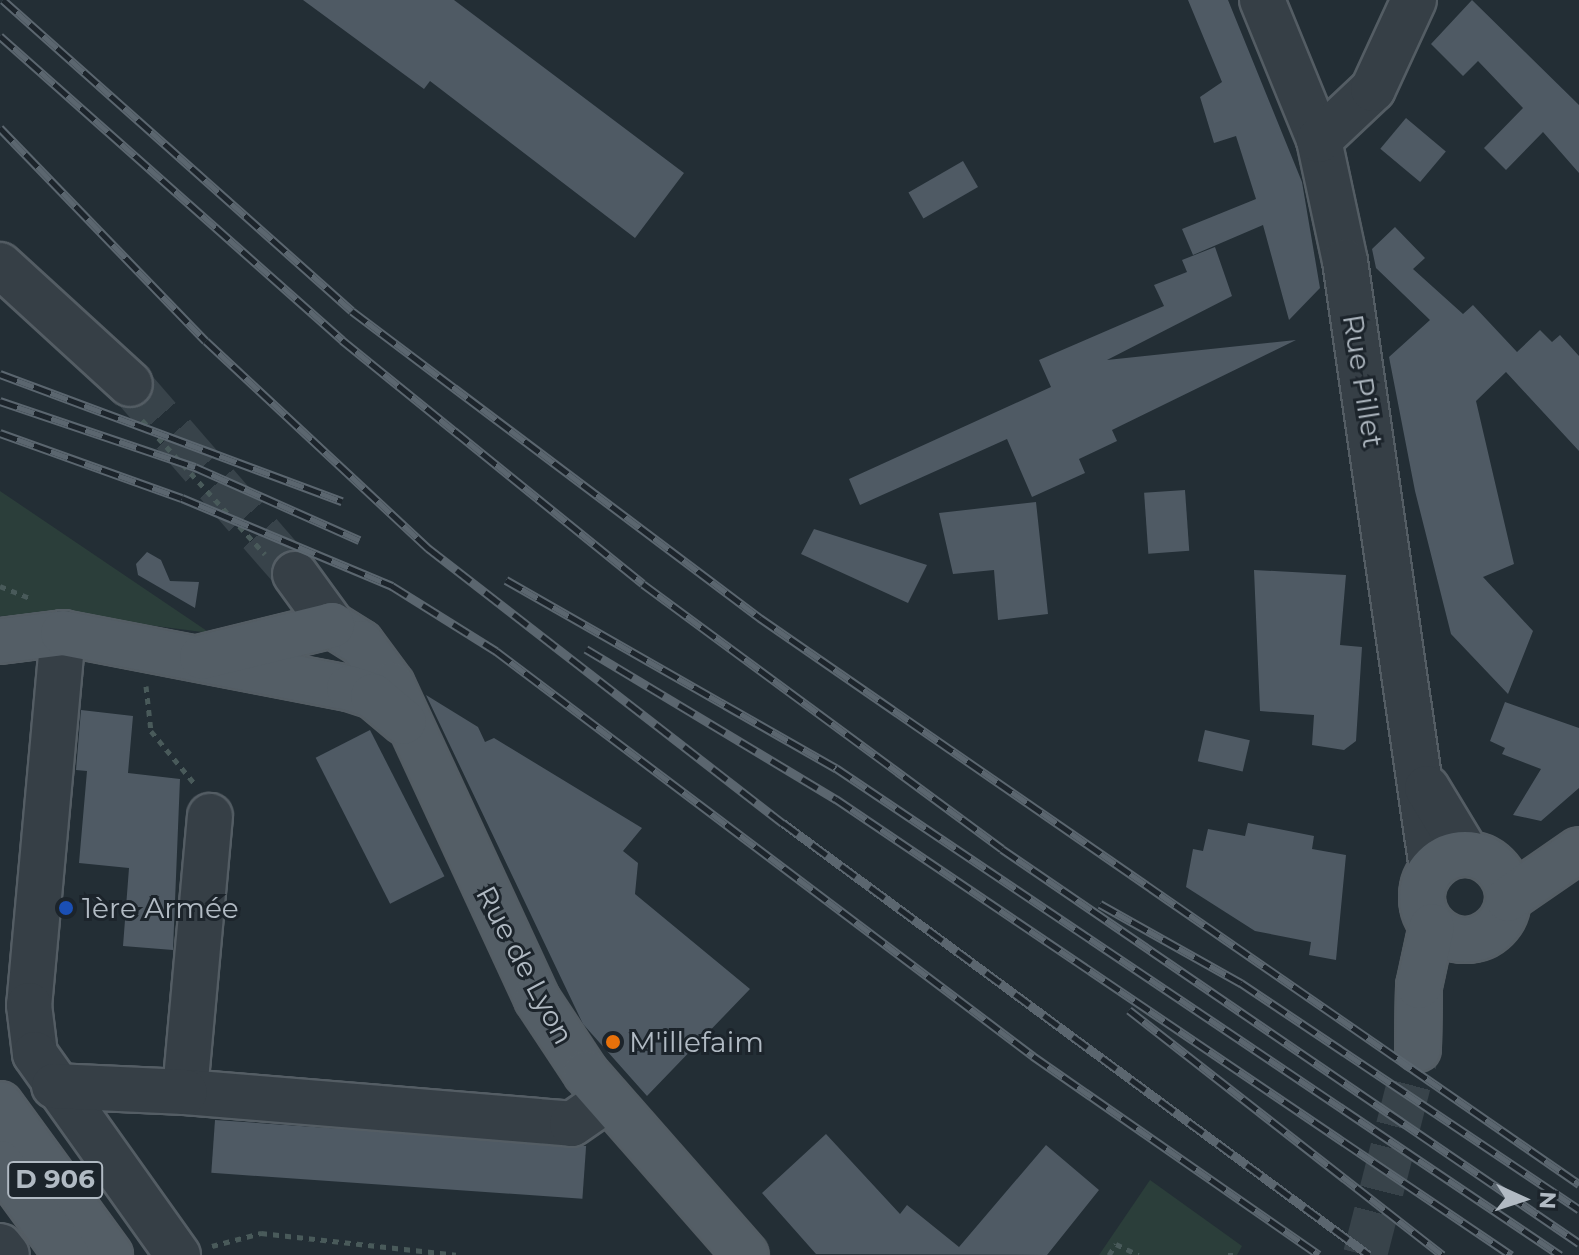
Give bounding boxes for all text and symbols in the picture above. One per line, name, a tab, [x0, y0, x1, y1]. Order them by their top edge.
street label: Rue Pillet	[1336, 312, 1390, 450]
street label: Rue de Lyon	[469, 880, 581, 1050]
place label: 1ère Armée	[82, 891, 239, 925]
marker: 1ère Armée	[57, 899, 75, 917]
place label: M'illefaim	[629, 1025, 764, 1059]
marker: M'illefaim	[604, 1033, 622, 1051]
road number: D 906	[7, 1158, 103, 1202]
north arrow	[1483, 1159, 1563, 1239]
text: N	[1534, 1191, 1561, 1210]

